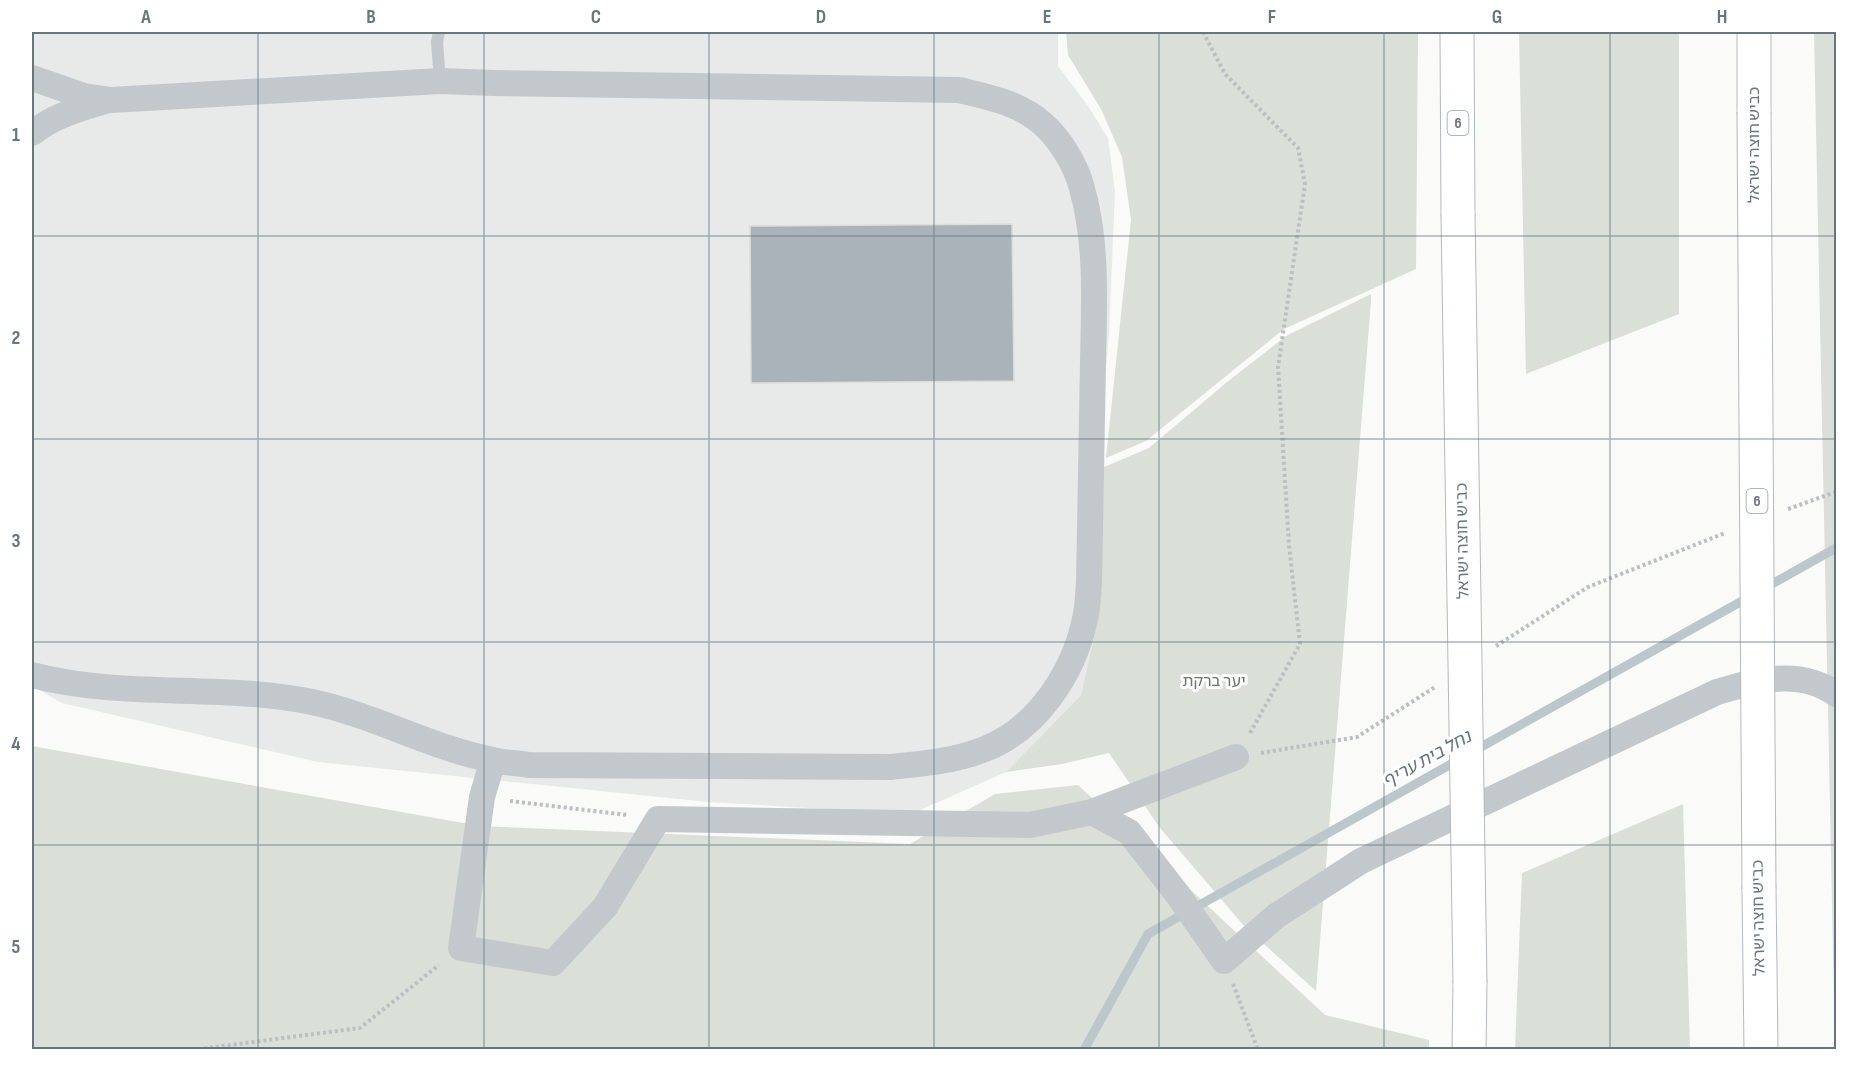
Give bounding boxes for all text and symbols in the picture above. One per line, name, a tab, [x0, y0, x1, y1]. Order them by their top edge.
text: A	[140, 5, 151, 29]
text: B	[366, 5, 376, 29]
text: C	[591, 5, 601, 29]
text: D	[816, 5, 826, 29]
text: E	[1043, 5, 1051, 29]
text: F	[1268, 5, 1276, 29]
text: G	[1492, 5, 1502, 29]
text: H	[1717, 5, 1727, 29]
street label: כביש חוצה ישראל	[1745, 87, 1764, 203]
road number: 6	[1448, 111, 1468, 135]
text: 1	[12, 123, 20, 147]
text: 2	[12, 326, 20, 350]
street label: כביש חוצה ישראל	[1452, 483, 1474, 599]
road number: 6	[1746, 489, 1768, 513]
text: 3	[12, 529, 21, 553]
park label: יער ברקת	[1182, 672, 1246, 691]
water label: נחל בית עריף	[1379, 726, 1476, 792]
text: 4	[11, 732, 21, 756]
street label: כביש חוצה ישראל	[1748, 860, 1770, 976]
text: 5	[12, 935, 21, 959]

